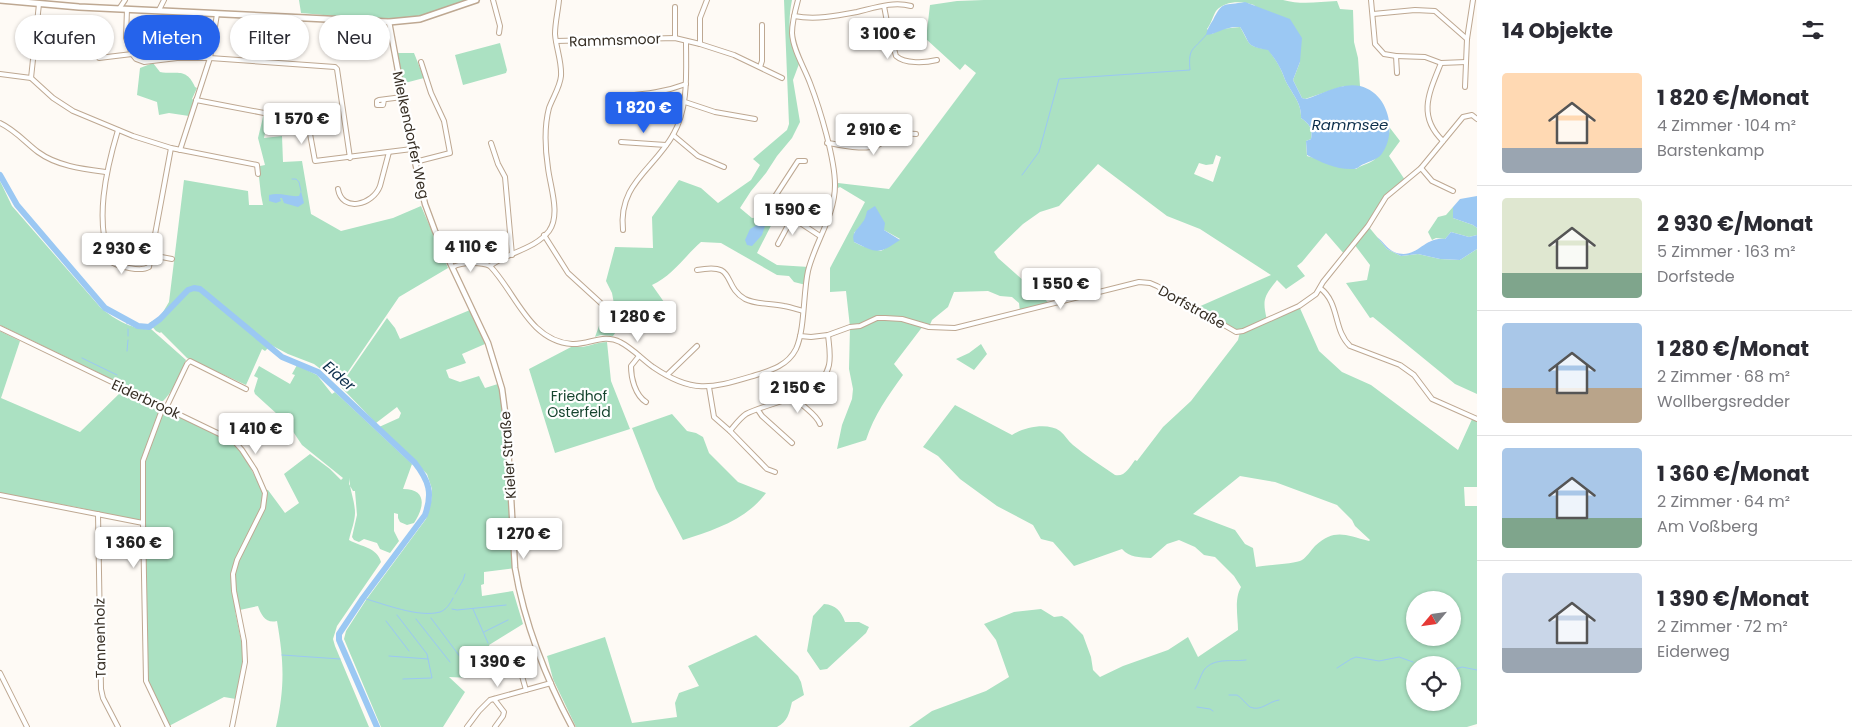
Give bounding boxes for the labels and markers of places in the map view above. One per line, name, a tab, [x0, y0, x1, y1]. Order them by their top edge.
pin: 3 100 €	[842, 18, 934, 60]
pin: 1 820 €	[598, 92, 690, 134]
pin: 1 570 €	[256, 102, 348, 145]
pin: 2 910 €	[828, 114, 920, 156]
pin: 1 590 €	[747, 194, 839, 236]
pin: 4 110 €	[425, 230, 517, 273]
pin: 2 930 €	[76, 232, 168, 275]
pin: 1 550 €	[1015, 268, 1107, 310]
pin: 1 280 €	[592, 300, 684, 343]
pin: 2 150 €	[752, 372, 844, 414]
pin: 1 410 €	[210, 412, 302, 455]
pin: 1 270 €	[478, 518, 570, 560]
pin: 1 360 €	[88, 526, 180, 569]
pin: 1 390 €	[452, 646, 544, 688]

